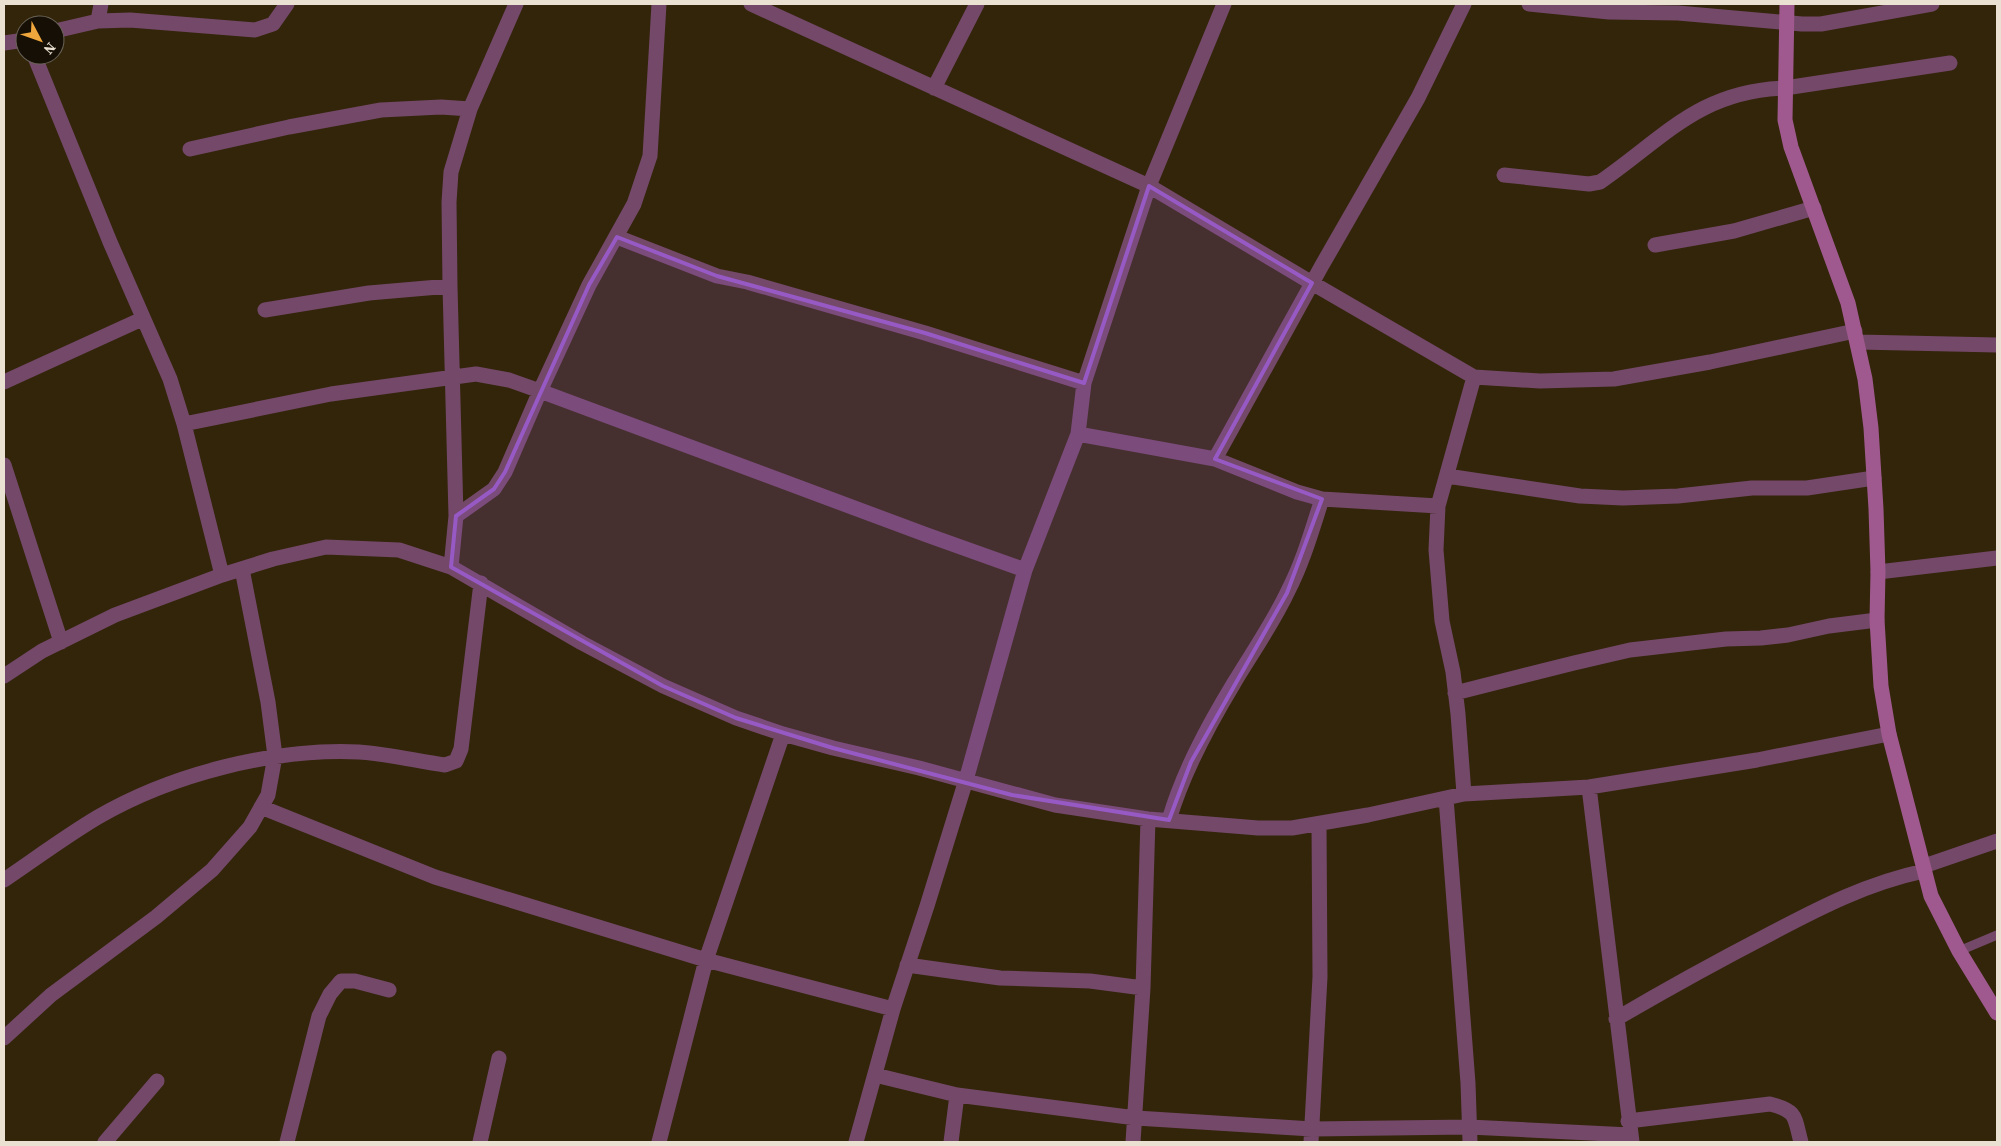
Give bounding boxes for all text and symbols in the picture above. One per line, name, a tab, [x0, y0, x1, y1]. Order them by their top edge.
north arrow	[15, 15, 65, 65]
text: N	[39, 38, 61, 59]

